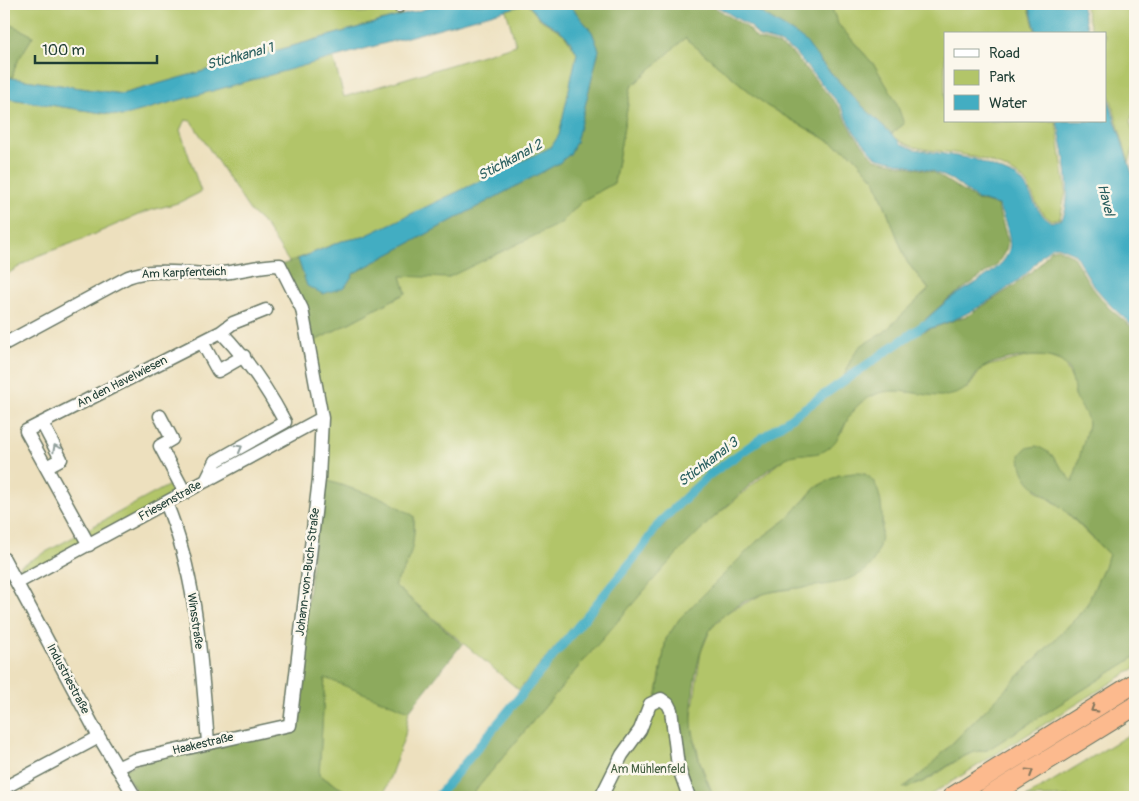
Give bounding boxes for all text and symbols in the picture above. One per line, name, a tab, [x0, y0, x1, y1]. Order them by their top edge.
scale bar	[35, 32, 158, 64]
legend	[944, 32, 1106, 122]
water label: Stichkanal 1	[205, 39, 277, 73]
text: 100 m	[42, 41, 85, 60]
text: Road	[989, 44, 1020, 63]
text: Park	[989, 68, 1016, 87]
text: Water	[989, 94, 1028, 113]
water label: Stichkanal 2	[475, 135, 546, 184]
water label: Havel	[1094, 182, 1119, 219]
street label: Am Karpfenteich	[141, 264, 227, 282]
street label: An den Havelwiesen	[74, 353, 170, 411]
water label: Stichkanal 3	[675, 433, 743, 490]
one-way arrow	[233, 444, 242, 454]
one-way arrow	[52, 445, 62, 454]
street label: Friesenstraße	[136, 478, 204, 524]
street label: Johann-von-Buch-Straße	[293, 507, 323, 637]
street label: Winsstraße	[184, 592, 206, 650]
street label: Industriestraße	[43, 641, 93, 717]
one-way arrow	[1090, 702, 1099, 712]
street label: Haakestraße	[171, 730, 235, 758]
park label: Am Mühlenfeld	[610, 762, 686, 777]
one-way arrow	[1024, 768, 1033, 778]

